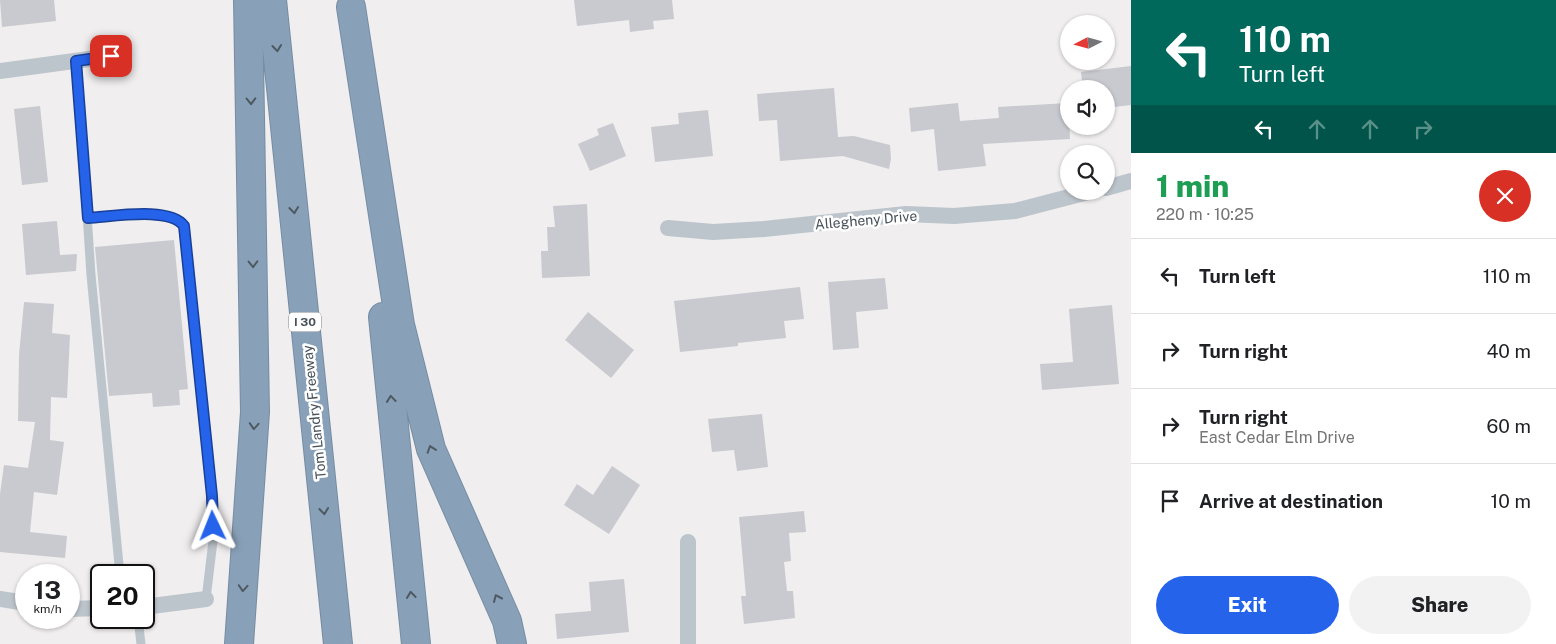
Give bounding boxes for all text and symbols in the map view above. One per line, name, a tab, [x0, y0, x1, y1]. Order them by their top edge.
north arrow	[1060, 15, 1115, 70]
map controls	[1060, 15, 1115, 200]
text: 110 m	[1239, 19, 1331, 60]
icon: left	[1156, 20, 1221, 85]
pin	[90, 35, 132, 77]
icon: arrive	[97, 42, 125, 70]
one-way arrow	[272, 45, 283, 53]
text: Turn left	[1239, 61, 1325, 87]
button: sound	[1060, 80, 1115, 135]
one-way arrow	[246, 98, 256, 105]
icon: left	[1250, 115, 1278, 143]
icon: ahead	[1303, 115, 1331, 143]
icon: ahead	[1356, 115, 1384, 143]
icon: right	[1409, 115, 1437, 143]
button: search	[1060, 145, 1115, 200]
text: 1 min	[1156, 168, 1229, 204]
button: close	[1479, 170, 1531, 222]
text: 220 m · 10:25	[1156, 205, 1254, 224]
one-way arrow	[288, 206, 299, 214]
street label: Allegheny Drive	[814, 208, 918, 232]
one-way arrow	[248, 260, 258, 268]
icon: left	[1156, 262, 1184, 290]
text: Turn left	[1199, 265, 1276, 287]
text: 110 m	[1483, 265, 1531, 287]
road number: I 30	[289, 313, 321, 332]
icon: right	[1156, 337, 1184, 365]
text: Turn right	[1199, 340, 1288, 362]
text: 40 m	[1486, 340, 1531, 362]
street label: Tom Landry Freeway	[299, 344, 329, 480]
one-way arrow	[386, 395, 397, 403]
text: Turn right	[1199, 406, 1288, 428]
icon: right	[1156, 412, 1184, 440]
text: 60 m	[1487, 415, 1531, 437]
one-way arrow	[248, 422, 259, 430]
text: East Cedar Elm Drive	[1199, 428, 1355, 447]
one-way arrow	[427, 446, 437, 454]
icon: arrive	[1156, 487, 1184, 515]
text: Arrive at destination	[1199, 490, 1383, 512]
text: 10 m	[1491, 490, 1531, 512]
position arrow	[186, 499, 238, 551]
one-way arrow	[318, 507, 329, 515]
speed limit sign: 20	[90, 564, 155, 629]
text: 13	[34, 575, 61, 605]
button: Exit	[1156, 576, 1339, 634]
button: Share	[1349, 576, 1531, 634]
one-way arrow	[238, 585, 249, 593]
one-way arrow	[406, 591, 417, 599]
one-way arrow	[493, 594, 503, 603]
text: km/h	[33, 602, 62, 616]

